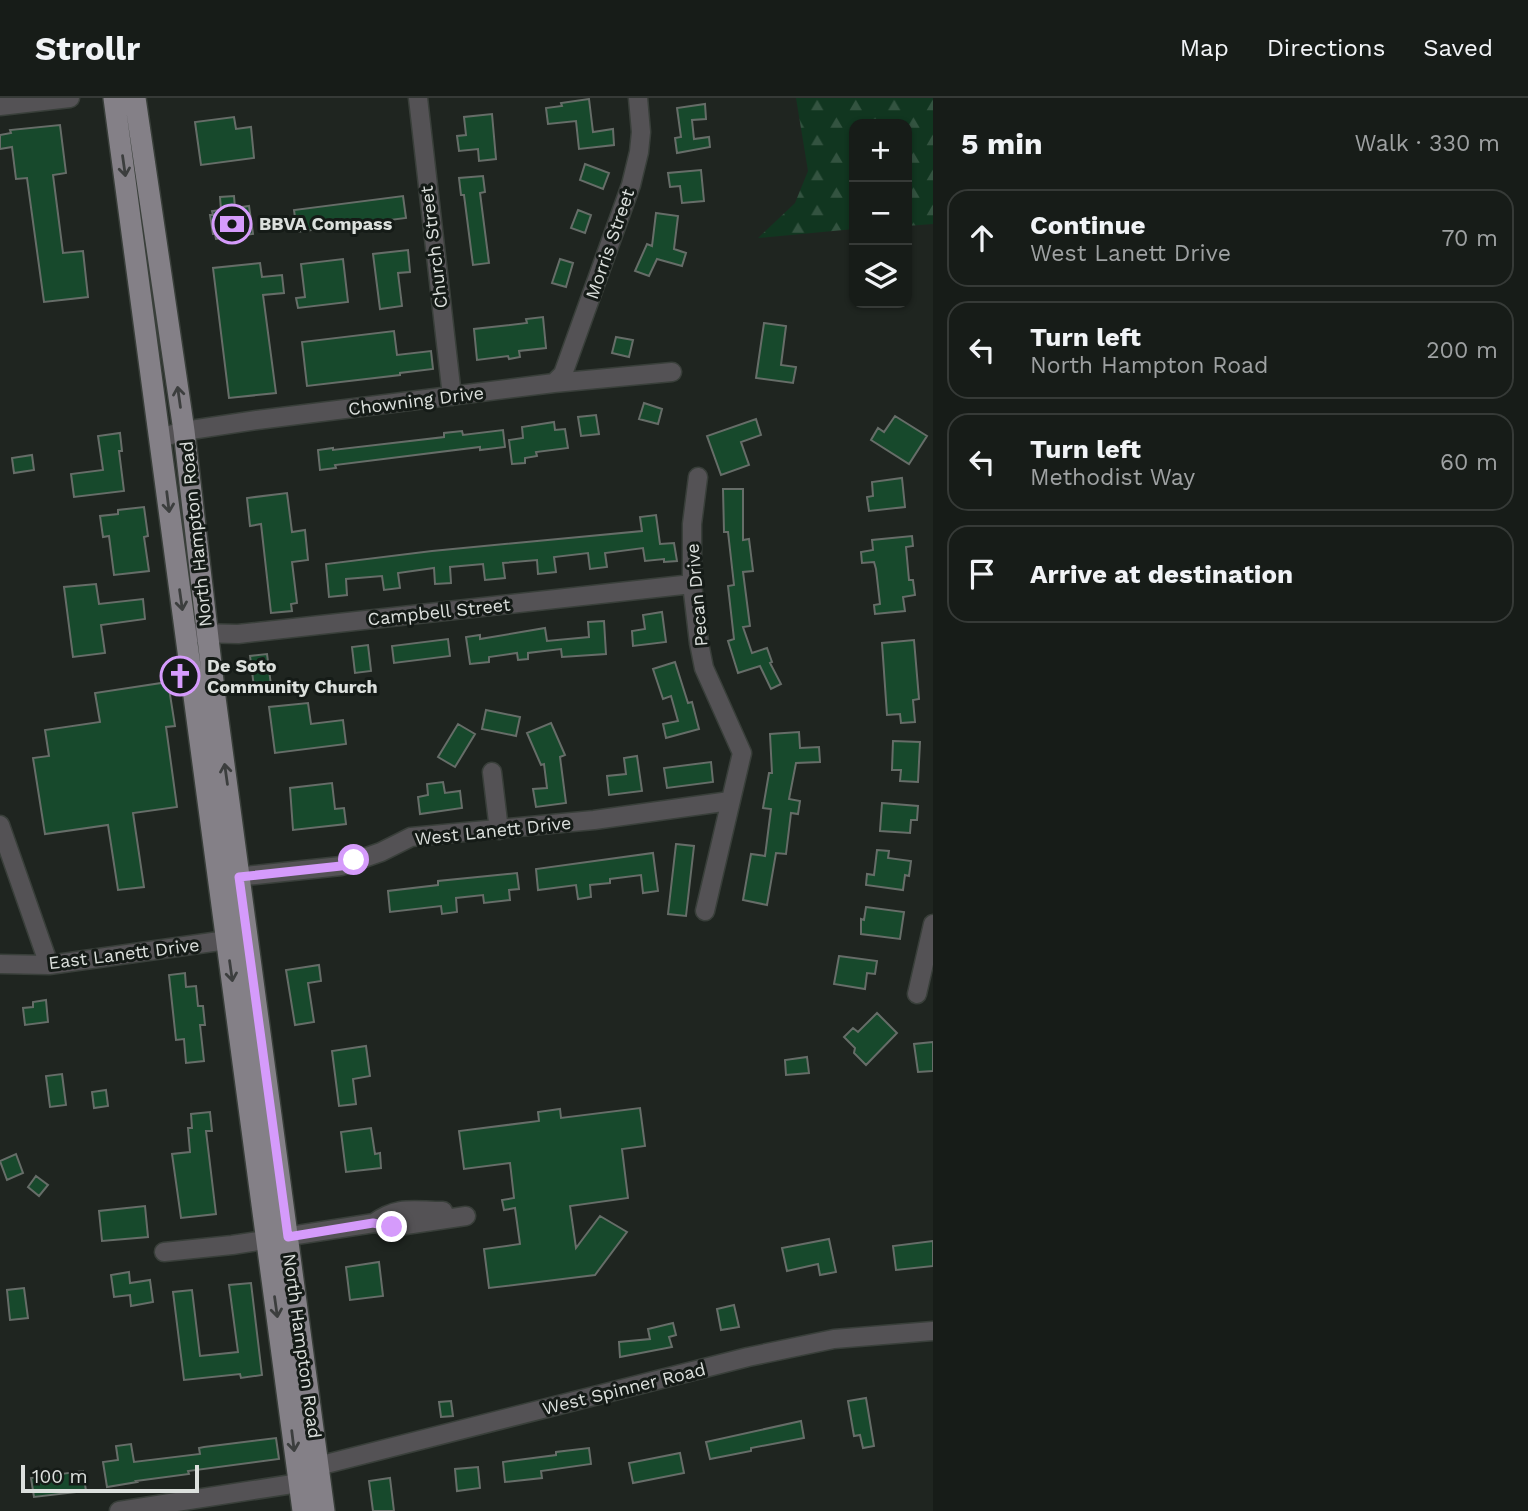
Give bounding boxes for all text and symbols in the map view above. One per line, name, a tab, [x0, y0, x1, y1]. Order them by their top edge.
text: Strollr	[35, 29, 140, 68]
text: Map	[1180, 34, 1229, 62]
text: Directions	[1267, 34, 1385, 62]
text: Saved	[1423, 34, 1493, 62]
map controls	[849, 119, 912, 308]
button: +	[849, 119, 912, 182]
text: 5 min	[961, 126, 1043, 161]
text: Walk · 330 m	[1354, 130, 1500, 157]
one-way arrow	[117, 154, 130, 176]
button: −	[849, 182, 912, 245]
street label: Church Street	[416, 184, 451, 309]
street label: Morris Street	[581, 185, 638, 302]
bank icon: BBVA Compass	[211, 203, 253, 245]
text: Continue	[1030, 210, 1146, 240]
place label: BBVA Compass	[259, 213, 393, 234]
icon: ahead	[963, 219, 1001, 257]
text: 70 m	[1441, 225, 1498, 252]
text: West Lanett Drive	[1030, 240, 1231, 267]
button: layers	[849, 245, 912, 308]
text: Turn left	[1030, 322, 1141, 352]
icon: left	[963, 331, 1001, 369]
text: 200 m	[1426, 337, 1498, 364]
text: North Hampton Road	[1030, 352, 1268, 379]
street label: Chowning Drive	[347, 382, 485, 419]
one-way arrow	[173, 386, 186, 409]
text: Turn left	[1030, 434, 1141, 464]
street label: North Hampton Road	[175, 440, 216, 628]
icon: left	[963, 443, 1001, 481]
text: 60 m	[1440, 449, 1498, 476]
text: Methodist Way	[1030, 464, 1195, 491]
one-way arrow	[162, 491, 175, 513]
street label: Pecan Drive	[682, 543, 711, 648]
icon: arrive	[963, 555, 1001, 593]
text: Arrive at destination	[1030, 559, 1293, 589]
one-way arrow	[175, 588, 188, 610]
street label: Campbell Street	[367, 594, 512, 629]
church icon: De Soto Community Church	[159, 655, 201, 697]
place label: De Soto Community Church	[207, 655, 378, 697]
one-way arrow	[219, 764, 232, 786]
street label: West Lanett Drive	[414, 812, 572, 849]
route start	[338, 844, 369, 875]
street label: East Lanett Drive	[47, 934, 201, 973]
one-way arrow	[224, 959, 237, 981]
route end	[376, 1211, 407, 1242]
street label: North Hampton Road	[279, 1252, 326, 1440]
one-way arrow	[269, 1295, 282, 1318]
street label: West Spinner Road	[540, 1358, 708, 1419]
one-way arrow	[287, 1429, 300, 1452]
scale bar	[21, 1462, 200, 1494]
text: 100 m	[32, 1465, 88, 1488]

